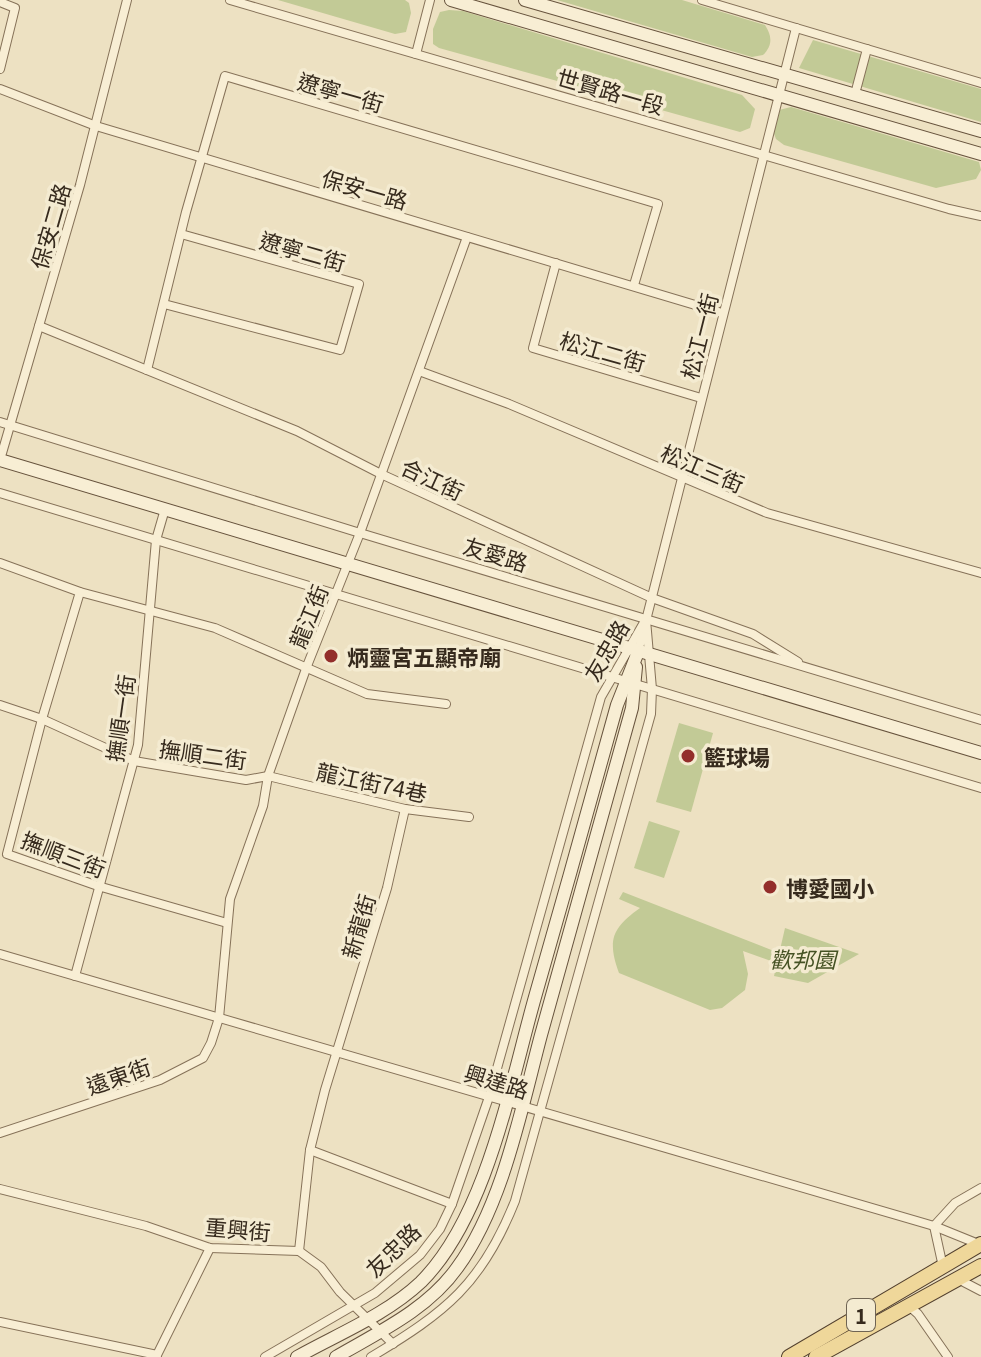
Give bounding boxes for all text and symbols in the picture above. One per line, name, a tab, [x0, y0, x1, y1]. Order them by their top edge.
street label: 世賢路一段	[554, 59, 668, 121]
street label: 遼寧一街	[294, 63, 388, 119]
street label: 保安一路	[318, 160, 412, 216]
street label: 保安二路	[21, 179, 77, 273]
street label: 遼寧二街	[256, 222, 350, 278]
street label: 松江一街	[672, 289, 724, 383]
street label: 松江二街	[556, 322, 650, 378]
street label: 松江三街	[656, 435, 750, 499]
street label: 合江街	[396, 450, 470, 506]
street label: 友愛路	[460, 528, 532, 578]
street label: 龍江街	[280, 579, 334, 653]
street label: 友忠路	[575, 613, 635, 687]
place label: 炳靈宮五顯帝廟	[347, 640, 501, 672]
marker: 炳靈宮五顯帝廟	[322, 647, 340, 665]
street label: 撫順一街	[97, 672, 141, 764]
street label: 撫順二街	[157, 731, 249, 775]
place label: 籃球場	[704, 740, 770, 772]
marker: 籃球場	[679, 747, 697, 765]
street label: 龍江街74巷	[314, 754, 430, 808]
street label: 撫順三街	[17, 822, 111, 884]
place label: 博愛國小	[786, 871, 874, 903]
marker: 博愛國小	[761, 878, 779, 896]
street label: 新龍街	[333, 890, 381, 962]
park label: 歡邦園	[770, 942, 839, 974]
street label: 遠東街	[82, 1049, 154, 1101]
street label: 興達路	[461, 1055, 533, 1105]
street label: 重興街	[204, 1209, 272, 1247]
street label: 友忠路	[357, 1215, 427, 1283]
road number: 1	[847, 1299, 875, 1331]

